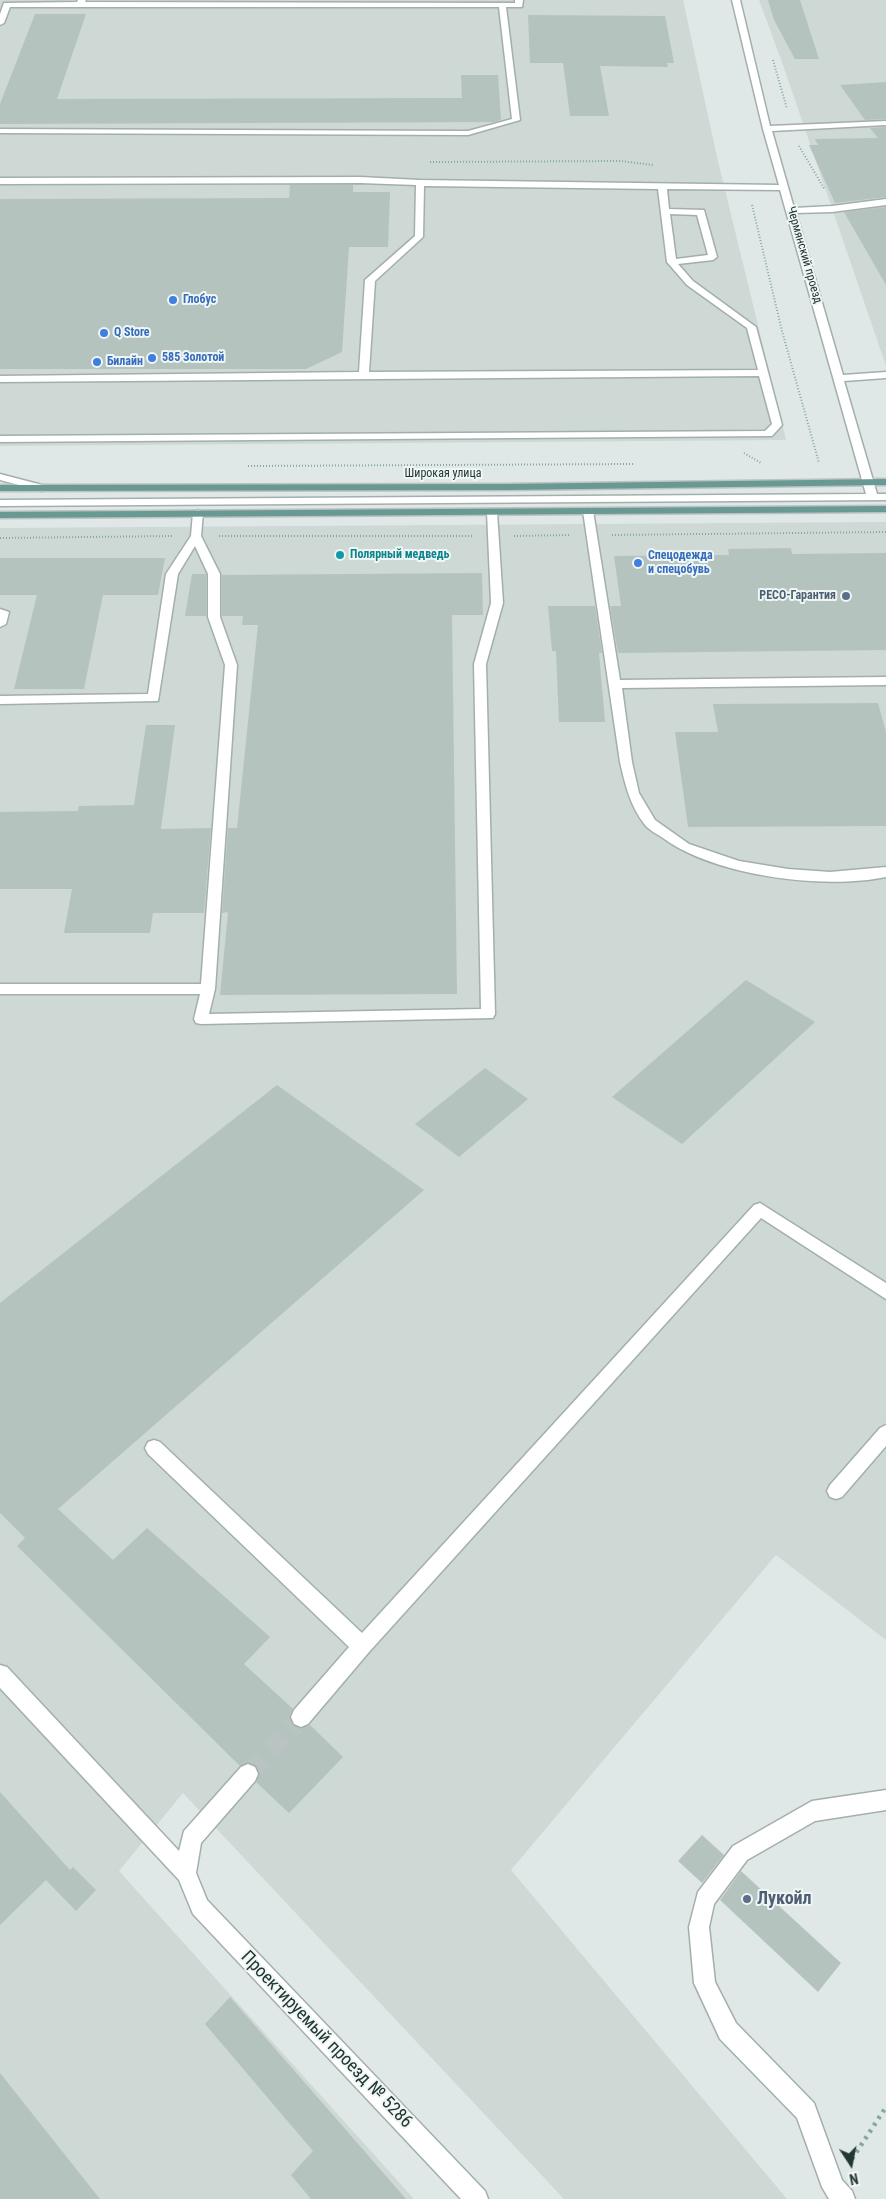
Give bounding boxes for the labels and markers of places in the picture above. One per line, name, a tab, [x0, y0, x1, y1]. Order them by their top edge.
place label: Глобус	[183, 293, 216, 307]
marker: Глобус	[167, 294, 179, 306]
place label: Q Store	[114, 326, 150, 340]
marker: Q Store	[98, 327, 110, 339]
place label: 585 Золотой	[162, 351, 224, 365]
marker: 585 Золотой	[146, 352, 158, 364]
place label: Билайн	[107, 355, 143, 369]
marker: Билайн	[91, 356, 103, 368]
place label: Полярный медведь	[350, 548, 449, 562]
marker: Полярный медведь	[334, 549, 346, 561]
place label: Спецодежда и спецобувь	[648, 549, 713, 577]
marker: Спецодежда и спецобувь	[632, 557, 644, 569]
place label: РЕСО-Гарантия	[759, 589, 836, 603]
marker: РЕСО-Гарантия	[840, 590, 852, 602]
place label: Лукойл	[757, 1888, 812, 1910]
marker: Лукойл	[741, 1893, 753, 1905]

